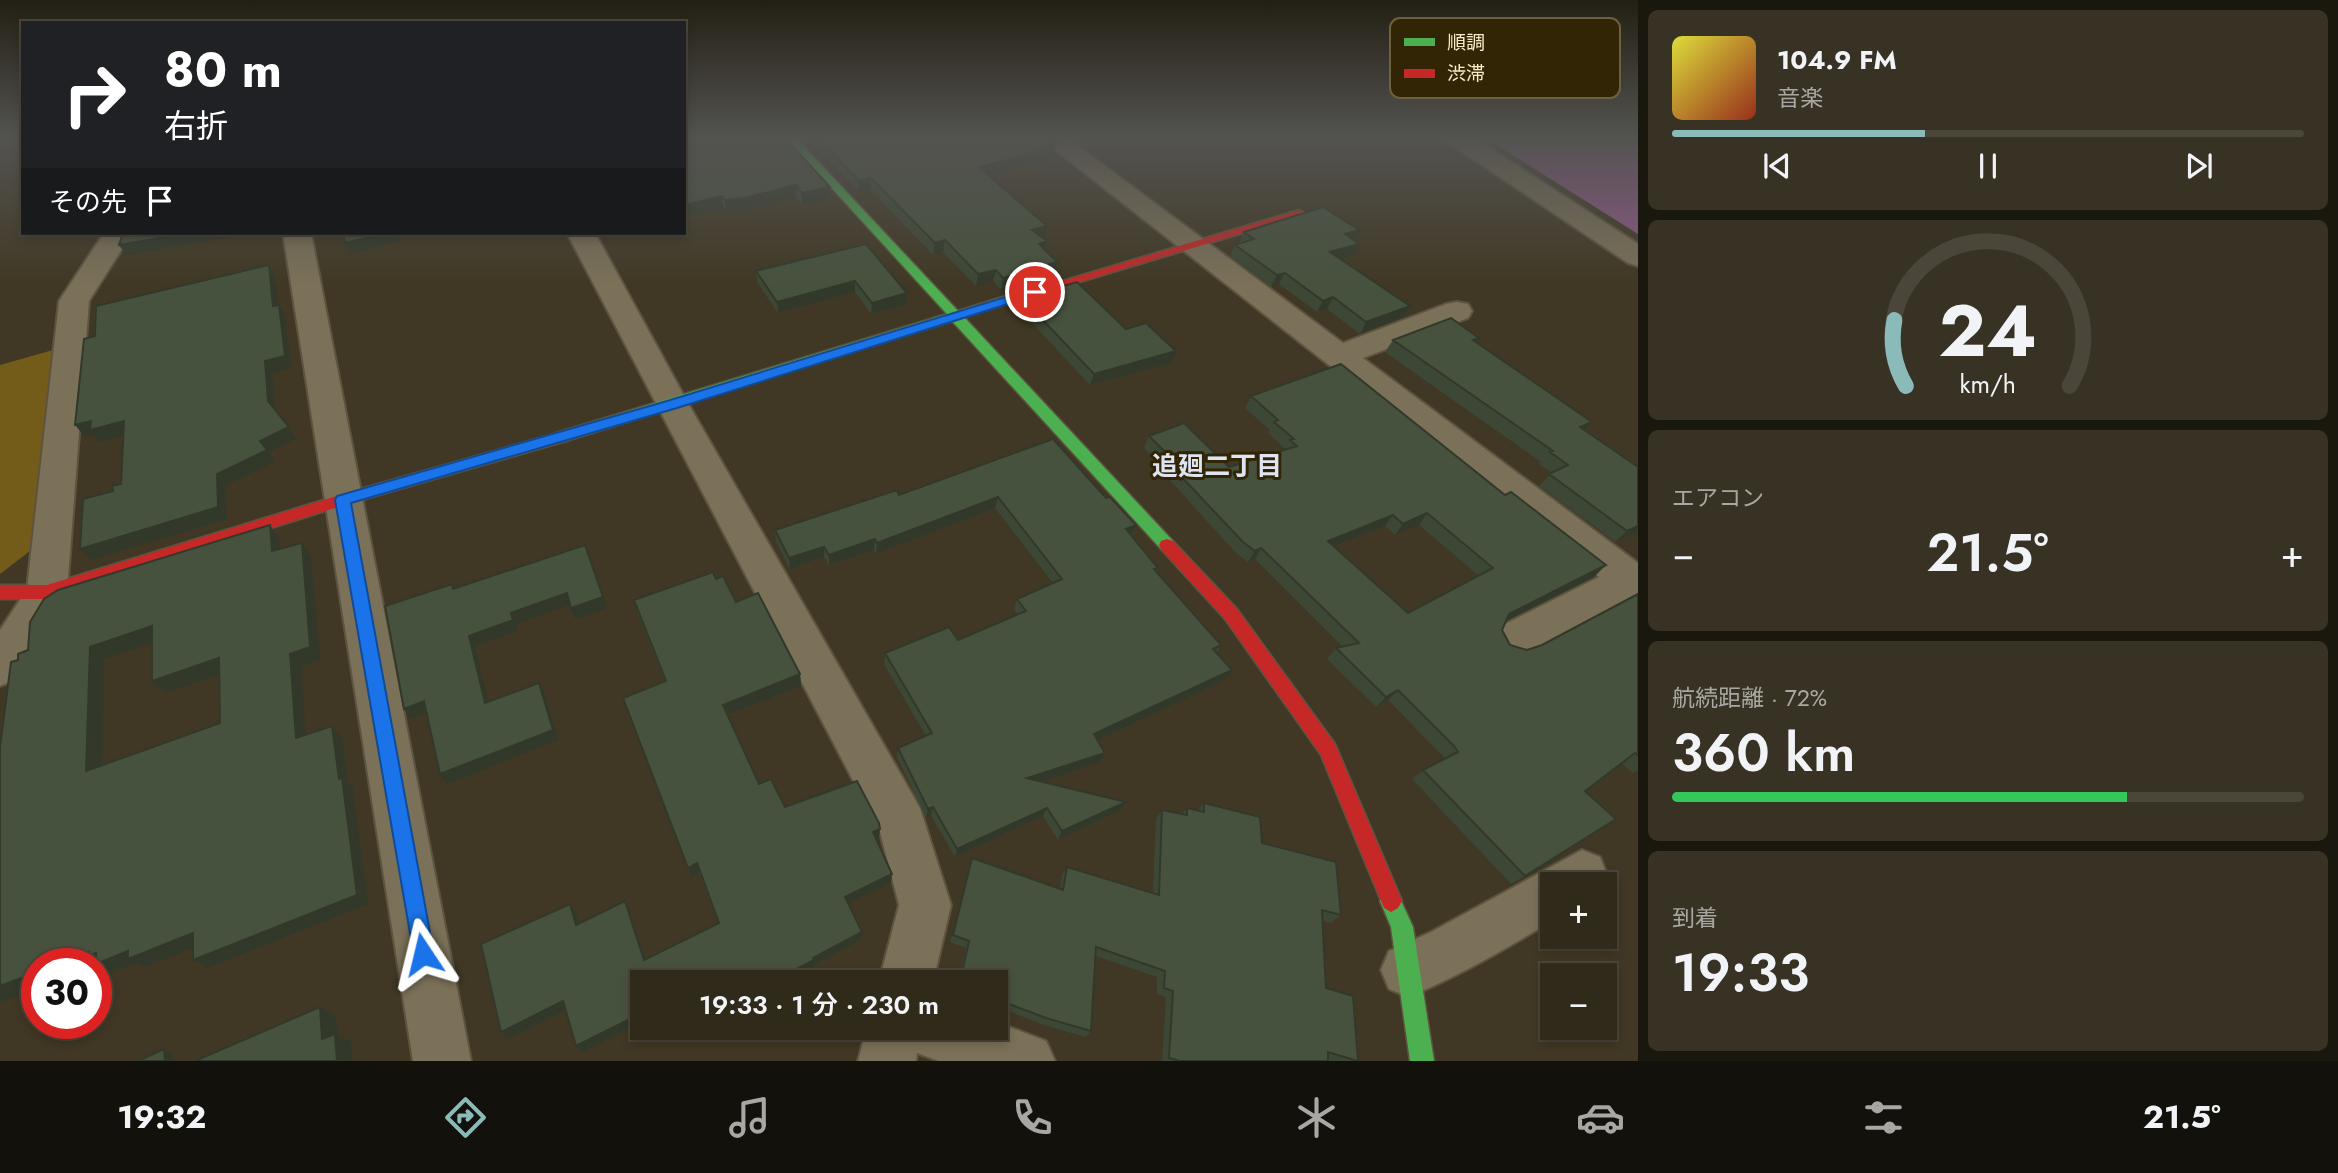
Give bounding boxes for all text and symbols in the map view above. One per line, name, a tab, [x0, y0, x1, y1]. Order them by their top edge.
legend	[1390, 18, 1620, 98]
text: 順調	[1447, 29, 1485, 56]
text: 80 m	[164, 35, 282, 105]
text: 104.9 FM	[1777, 41, 1897, 79]
icon: right	[49, 49, 140, 140]
text: 渋滞	[1447, 60, 1485, 87]
text: 音楽	[1777, 81, 1823, 115]
text: 右折	[164, 103, 228, 149]
icon: previous	[1758, 147, 1796, 185]
icon: pause	[1969, 147, 2007, 185]
icon: next	[2180, 147, 2218, 185]
icon: arrive	[141, 182, 179, 220]
text: その先	[49, 183, 127, 221]
pin	[1005, 262, 1065, 322]
icon: arrive	[1016, 273, 1054, 311]
text: 24	[1939, 279, 2037, 384]
text: km/h	[1960, 366, 2016, 402]
district label: 追廻二丁目	[1152, 447, 1282, 485]
text: エアコン	[1672, 481, 1764, 515]
text: 21.5°	[1927, 515, 2049, 591]
text: −	[1672, 526, 1694, 581]
text: +	[2281, 526, 2304, 581]
text: 航続距離 · 72%	[1672, 681, 1827, 715]
text: 360 km	[1672, 715, 1855, 791]
map controls	[1540, 872, 1617, 1040]
button: +	[1540, 872, 1617, 949]
text: 到着	[1672, 901, 1718, 935]
position arrow	[386, 917, 460, 991]
text: 19:33	[1672, 935, 1809, 1011]
speed limit sign: 30	[21, 948, 112, 1039]
button: −	[1540, 963, 1617, 1040]
text: 19:33 · 1 分 · 230 m	[699, 986, 939, 1024]
icon: directions	[441, 1093, 490, 1142]
icon: music	[725, 1093, 774, 1142]
icon: phone	[1008, 1093, 1057, 1142]
icon: climate	[1292, 1093, 1341, 1142]
icon: car	[1576, 1093, 1625, 1142]
icon: filters	[1859, 1093, 1908, 1142]
text: 19:32	[117, 1094, 206, 1140]
text: 21.5°	[2143, 1094, 2221, 1140]

